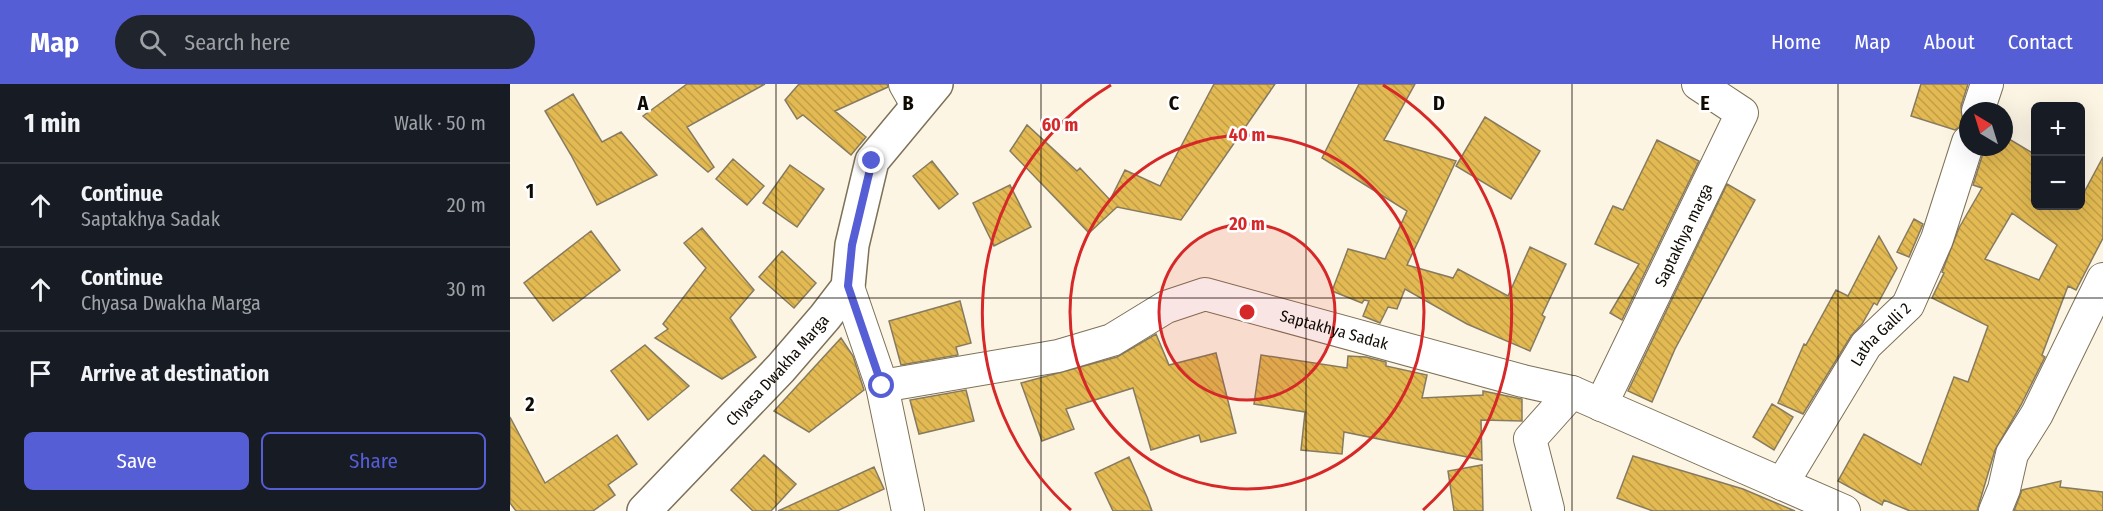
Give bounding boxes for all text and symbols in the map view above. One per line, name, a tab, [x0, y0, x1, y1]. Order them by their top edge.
search box	[115, 15, 535, 69]
text: Map	[30, 26, 79, 59]
icon: search	[136, 26, 169, 59]
text: Search here	[184, 29, 290, 56]
text: Home	[1771, 29, 1821, 55]
text: Map	[1854, 29, 1891, 55]
text: About	[1924, 29, 1975, 55]
text: Contact	[2008, 29, 2073, 55]
text: A	[637, 91, 650, 115]
text: B	[902, 91, 914, 115]
text: C	[1169, 91, 1180, 115]
text: D	[1433, 91, 1445, 115]
text: E	[1700, 91, 1710, 115]
north arrow	[1959, 102, 2013, 156]
map controls	[2031, 102, 2085, 210]
button: +	[2031, 102, 2085, 156]
text: 1 min	[24, 108, 81, 139]
text: Walk · 50 m	[394, 111, 486, 135]
text: 60 m	[1042, 114, 1078, 136]
text: 40 m	[1229, 124, 1265, 146]
route end	[858, 147, 884, 173]
button: −	[2031, 156, 2085, 210]
text: 1	[526, 179, 534, 203]
text: Continue	[81, 180, 163, 207]
street label: Saptakhya marga	[1650, 180, 1716, 289]
icon: ahead	[24, 189, 57, 222]
text: 20 m	[447, 193, 486, 217]
text: Saptakhya Sadak	[81, 207, 220, 231]
text: 20 m	[1228, 213, 1265, 235]
text: Continue	[81, 264, 163, 291]
icon: ahead	[24, 273, 57, 306]
text: 30 m	[446, 277, 486, 301]
text: Chyasa Dwakha Marga	[81, 291, 261, 315]
street label: Latha Galli 2	[1846, 298, 1914, 369]
centre of rings	[1237, 302, 1257, 322]
street label: Saptakhya Sadak	[1278, 306, 1391, 353]
street label: Chyasa Dwakha Marga	[722, 310, 833, 429]
icon: arrive	[24, 357, 57, 390]
text: Arrive at destination	[81, 360, 269, 387]
route start	[868, 372, 894, 398]
text: 2	[524, 392, 535, 416]
button: Save	[24, 432, 249, 490]
button: Share	[261, 432, 486, 490]

